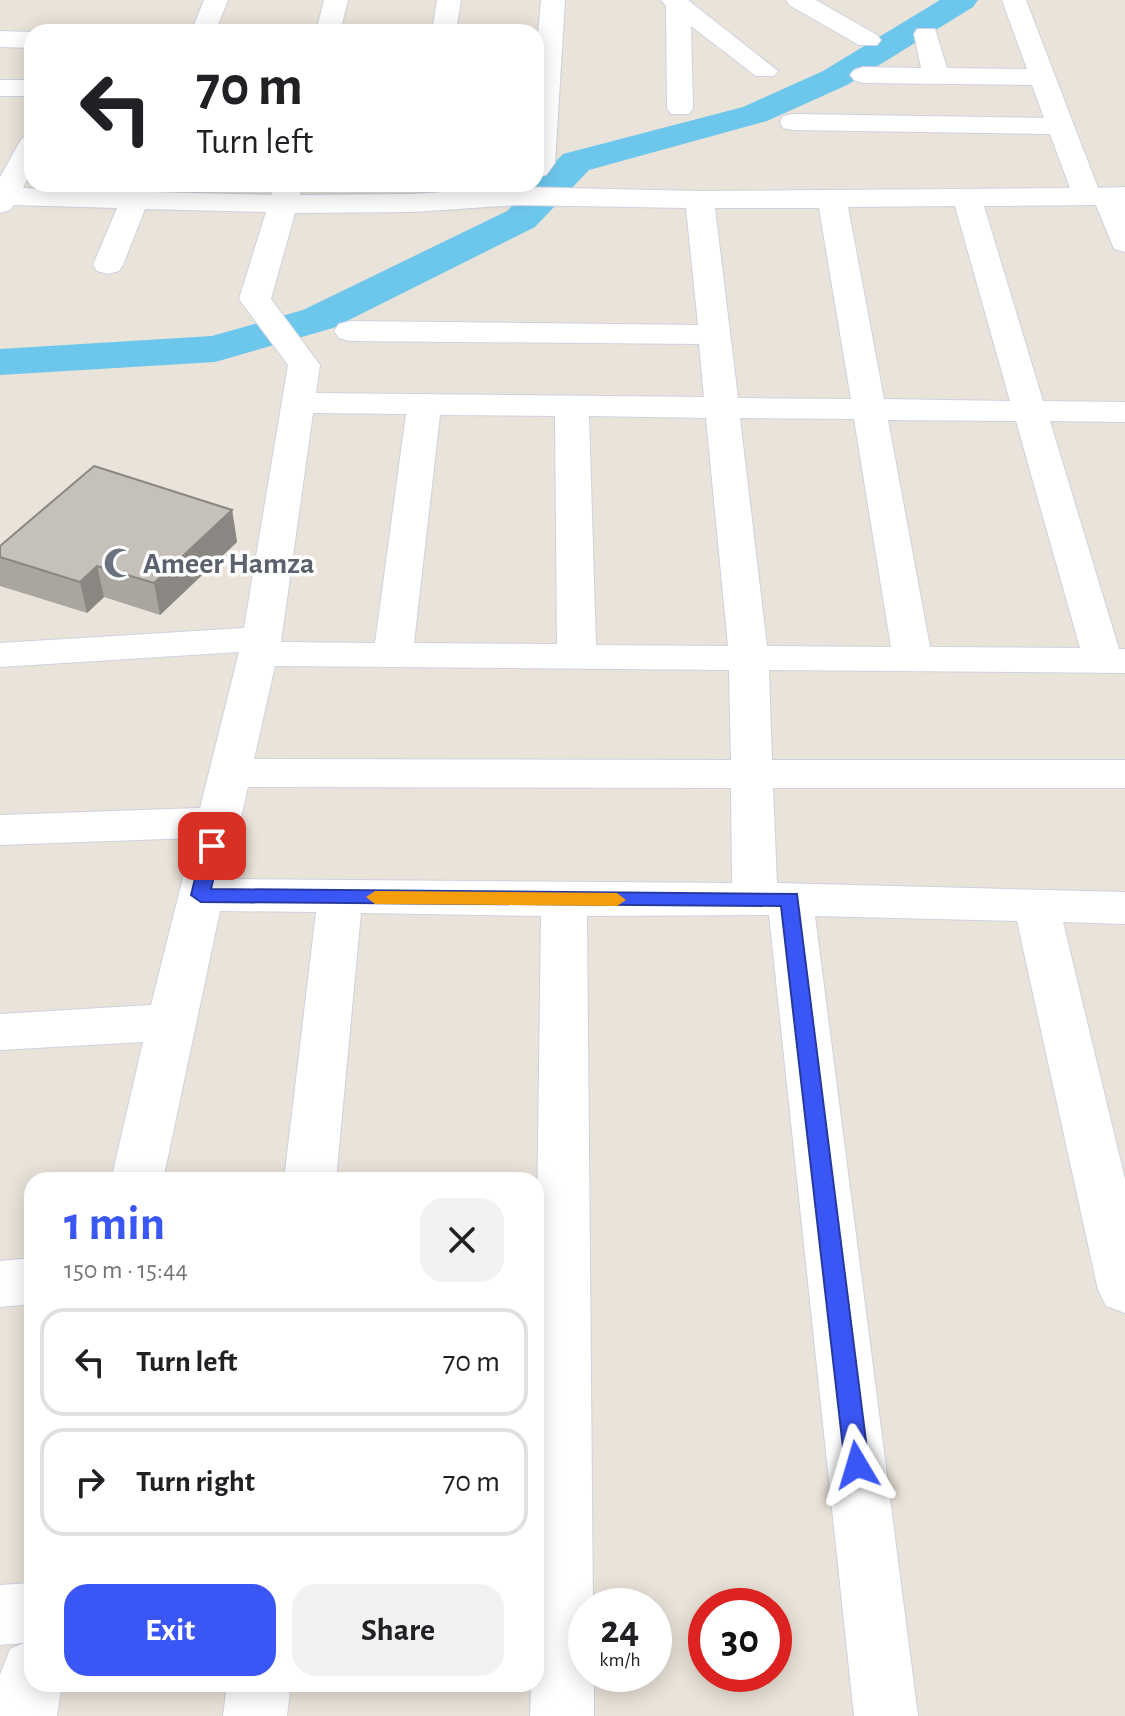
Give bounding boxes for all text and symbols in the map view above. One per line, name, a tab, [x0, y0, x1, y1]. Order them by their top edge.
icon: left	[64, 56, 168, 160]
text: 70 m	[196, 59, 303, 115]
text: Turn left	[196, 124, 313, 160]
mosque icon: Ameer Hamza	[102, 546, 136, 580]
place label: Ameer Hamza	[143, 549, 314, 579]
pin	[178, 812, 246, 880]
icon: arrive	[190, 824, 234, 868]
button: close	[420, 1198, 504, 1282]
text: 1 min	[64, 1201, 165, 1249]
text: 150 m · 15:44	[64, 1257, 188, 1283]
icon: left	[68, 1340, 112, 1384]
text: Turn left	[136, 1347, 237, 1377]
text: 70 m	[443, 1347, 500, 1377]
position arrow	[815, 1423, 899, 1507]
icon: right	[68, 1460, 112, 1504]
text: Turn right	[136, 1467, 255, 1497]
text: 70 m	[443, 1467, 500, 1497]
button: Exit	[64, 1584, 276, 1676]
button: Share	[292, 1584, 504, 1676]
speed limit sign: 30	[688, 1588, 792, 1692]
text: 24	[601, 1610, 639, 1650]
text: km/h	[599, 1650, 641, 1670]

